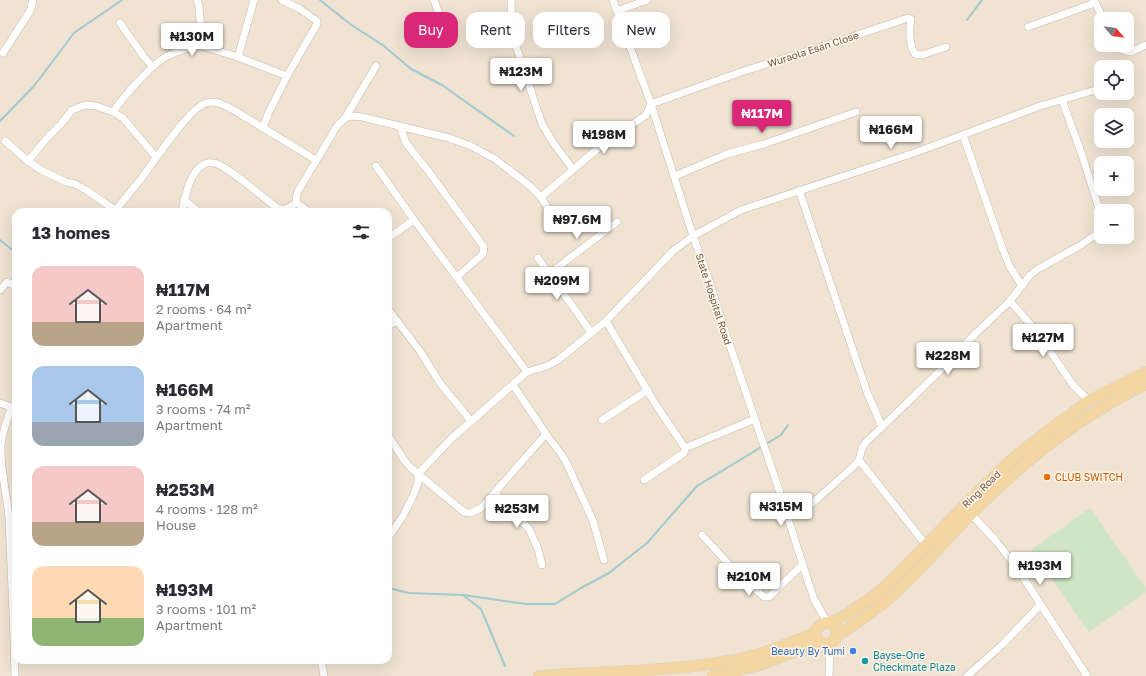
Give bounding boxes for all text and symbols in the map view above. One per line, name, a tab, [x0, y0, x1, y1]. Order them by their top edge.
chip: Buy	[404, 12, 458, 48]
chip: Rent	[466, 12, 525, 48]
chip: Filters	[533, 12, 604, 48]
chip: New	[612, 12, 670, 48]
north arrow	[1094, 12, 1134, 52]
map controls	[1094, 12, 1134, 244]
pin: ₦130M	[164, 23, 220, 57]
text: ₦130M	[170, 28, 214, 44]
street label: Wuraola Esan Close	[766, 29, 860, 69]
pin: ₦123M	[493, 58, 549, 92]
button: locate	[1094, 60, 1134, 100]
text: ₦123M	[499, 63, 543, 79]
pin: ₦117M	[734, 100, 790, 134]
text: ₦117M	[741, 105, 783, 121]
button: layers	[1094, 108, 1134, 148]
pin: ₦166M	[863, 116, 919, 150]
pin: ₦198M	[576, 121, 632, 155]
text: ₦166M	[869, 121, 913, 137]
text: ₦198M	[582, 126, 626, 142]
button: +	[1094, 156, 1134, 196]
button: −	[1094, 204, 1134, 244]
pin: ₦97.6M	[544, 206, 610, 240]
text: ₦97.6M	[553, 211, 601, 227]
icon: filters	[350, 221, 372, 243]
text: 13 homes	[32, 222, 110, 243]
street label: State Hospital Road	[694, 252, 734, 346]
pin: ₦209M	[529, 267, 585, 301]
text: ₦209M	[534, 272, 580, 288]
text: ₦117M	[156, 279, 210, 300]
icon: home	[64, 282, 112, 330]
text: 2 rooms · 64 m²	[156, 301, 251, 317]
text: Apartment	[156, 317, 223, 333]
pin: ₦127M	[1015, 324, 1071, 358]
text: ₦127M	[1022, 329, 1064, 345]
pin: ₦228M	[920, 342, 976, 376]
text: ₦228M	[925, 347, 971, 363]
text: ₦166M	[156, 379, 214, 400]
icon: home	[64, 382, 112, 430]
text: 3 rooms · 74 m²	[156, 401, 250, 417]
text: Apartment	[156, 417, 223, 433]
street label: Ring Road	[959, 468, 1003, 510]
place label: CLUB SWITCH	[1055, 471, 1123, 483]
marker: CLUB SWITCH	[1042, 472, 1052, 482]
text: ₦253M	[156, 479, 215, 500]
icon: home	[64, 482, 112, 530]
pin: ₦315M	[753, 493, 809, 527]
pin: ₦253M	[489, 495, 545, 529]
text: ₦315M	[759, 498, 803, 514]
text: ₦253M	[495, 500, 539, 516]
text: 4 rooms · 128 m²	[156, 501, 258, 517]
text: House	[156, 517, 196, 533]
pin: ₦193M	[1012, 552, 1068, 586]
text: ₦193M	[1018, 557, 1062, 573]
pin: ₦210M	[721, 563, 777, 597]
text: ₦210M	[727, 568, 771, 584]
text: ₦193M	[156, 579, 213, 600]
icon: home	[64, 582, 112, 630]
text: 3 rooms · 101 m²	[156, 601, 256, 617]
text: Apartment	[156, 617, 223, 633]
place label: Beauty By Tumi	[771, 645, 845, 657]
marker: Beauty By Tumi	[848, 646, 858, 656]
place label: Bayse-One Checkmate Plaza	[873, 649, 956, 673]
marker: Bayse-One Checkmate Plaza	[860, 656, 870, 666]

